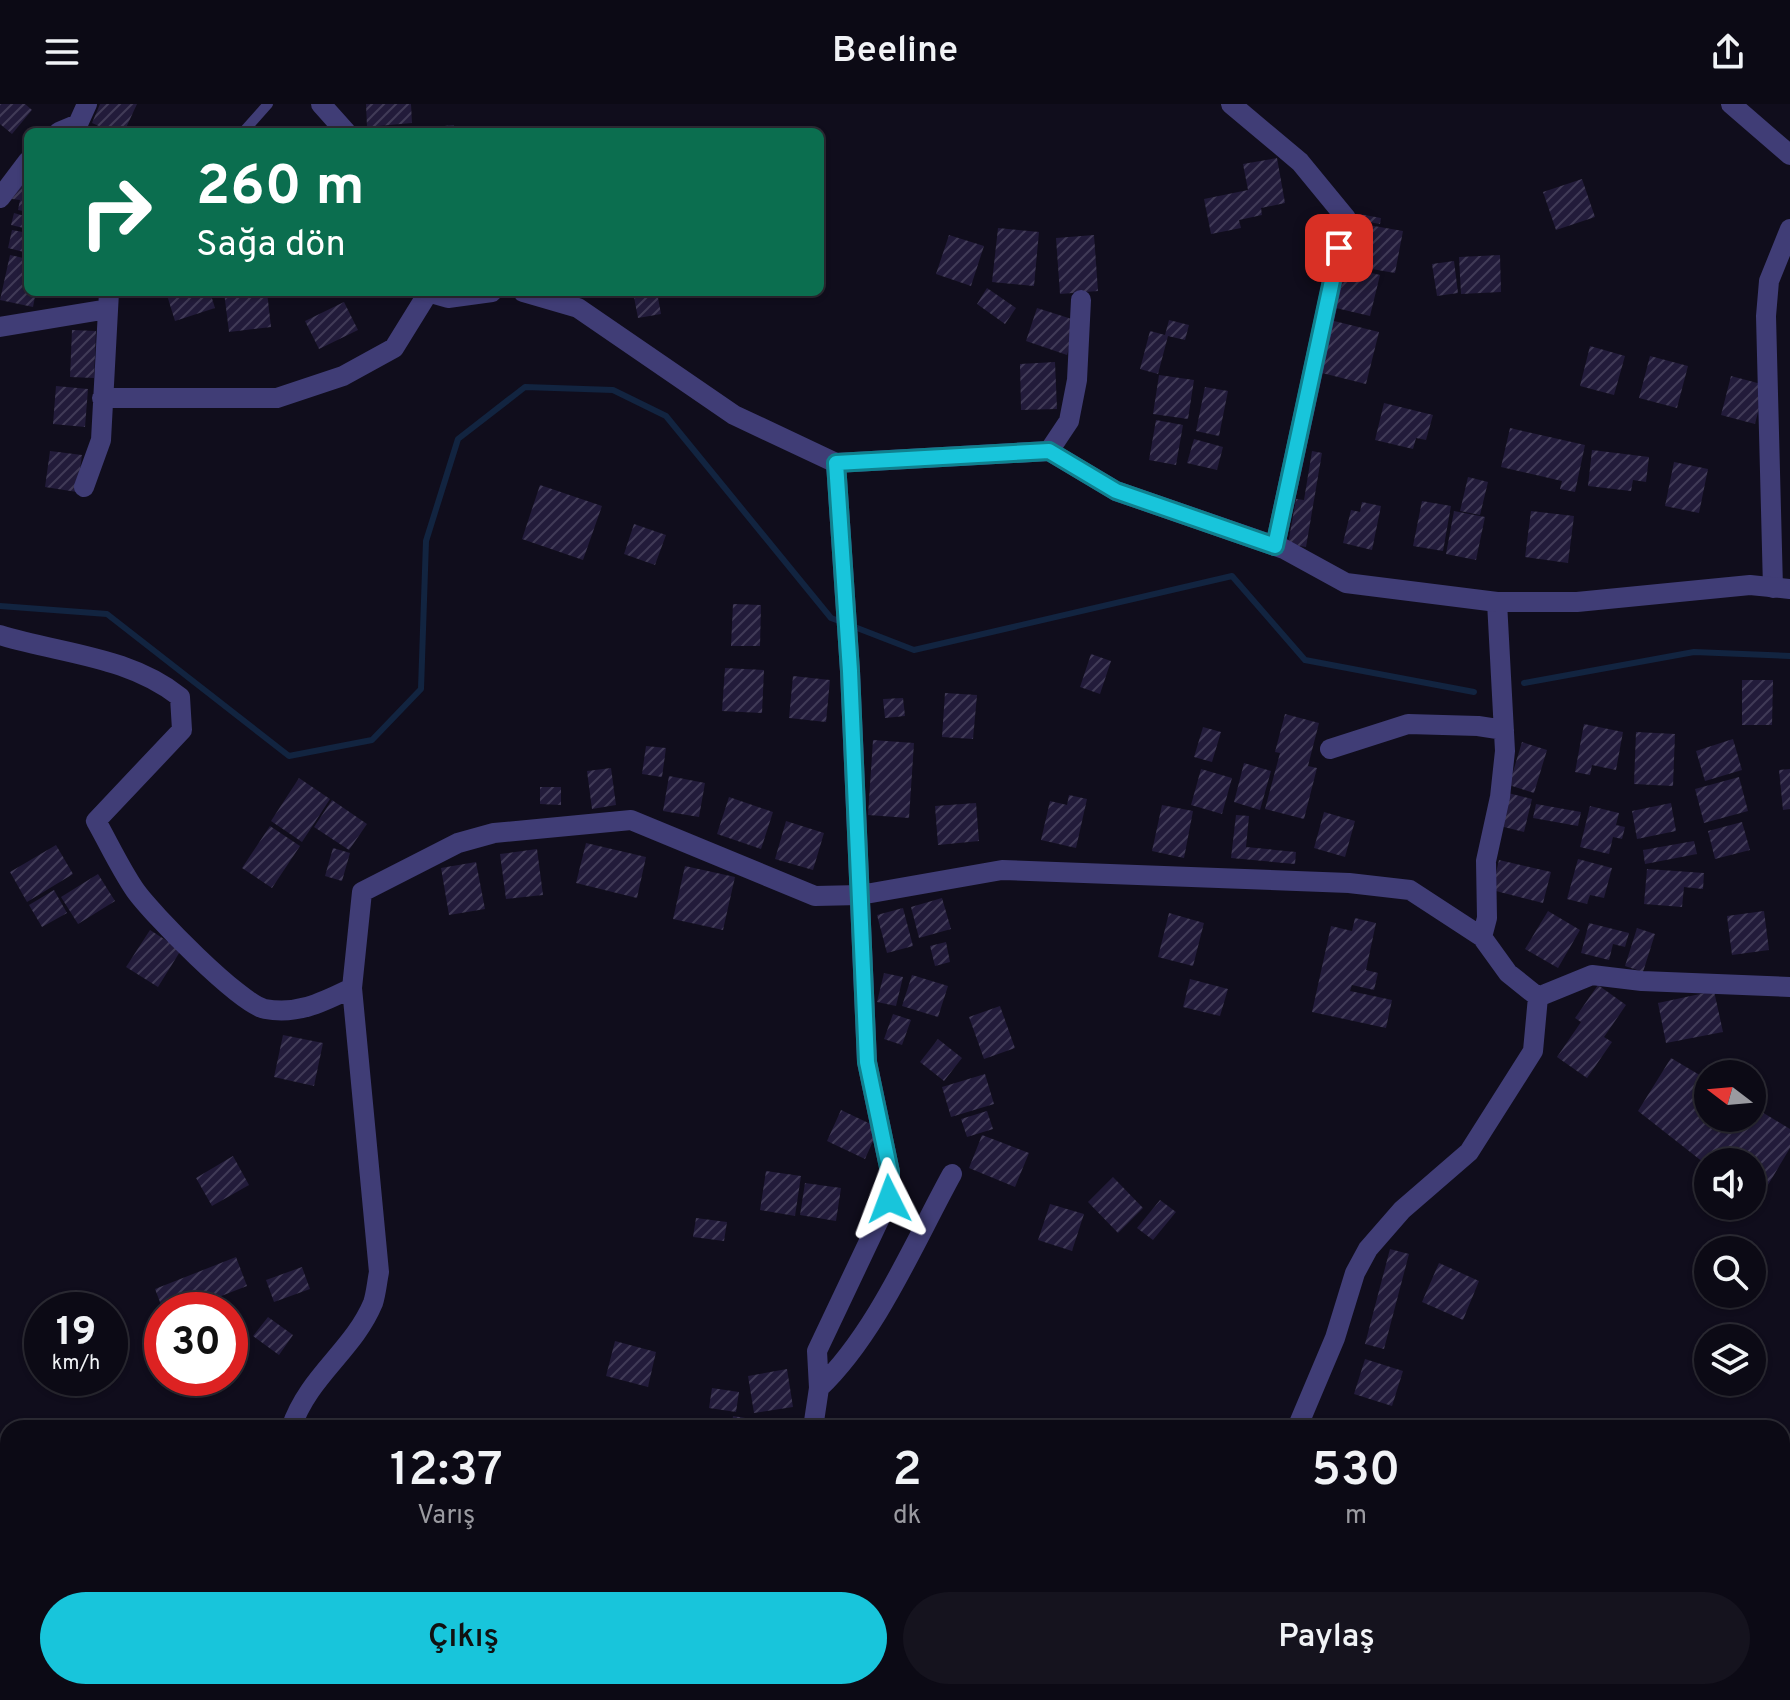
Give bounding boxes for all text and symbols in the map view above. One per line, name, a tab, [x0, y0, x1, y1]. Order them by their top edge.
text: Beeline	[832, 29, 958, 75]
icon: menu	[40, 30, 84, 74]
icon: share	[1706, 30, 1750, 74]
text: 260 m	[196, 154, 365, 224]
icon: right	[64, 160, 168, 264]
pin	[1305, 214, 1373, 282]
text: Sağa dön	[196, 223, 346, 269]
icon: arrive	[1317, 226, 1361, 270]
north arrow	[1694, 1060, 1766, 1132]
map controls	[1694, 1060, 1766, 1396]
button: sound	[1694, 1148, 1766, 1220]
position arrow	[847, 1157, 931, 1241]
button: search	[1694, 1236, 1766, 1308]
speed limit sign: 30	[144, 1292, 248, 1396]
text: 19	[56, 1309, 96, 1359]
button: layers	[1694, 1324, 1766, 1396]
text: km/h	[52, 1351, 100, 1377]
text: 12:37	[390, 1442, 503, 1502]
text: 2	[892, 1442, 922, 1502]
text: 530	[1311, 1442, 1400, 1502]
text: Varış	[417, 1500, 475, 1533]
text: dk	[893, 1500, 921, 1533]
text: m	[1345, 1500, 1367, 1533]
button: Çıkış	[40, 1592, 887, 1684]
button: Paylaş	[903, 1592, 1750, 1684]

